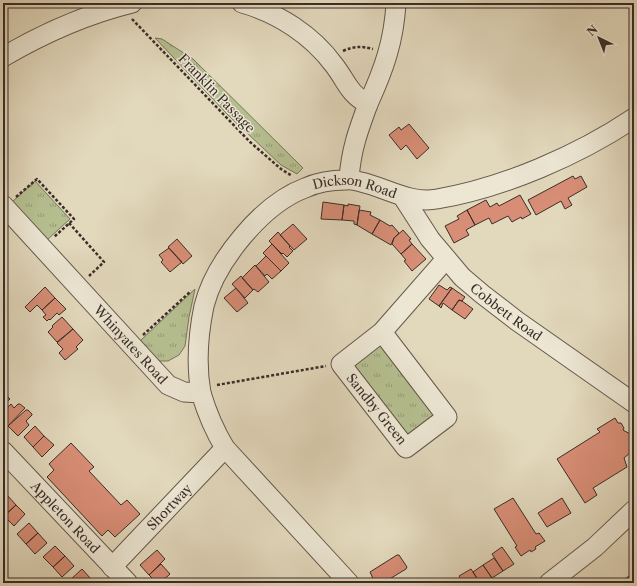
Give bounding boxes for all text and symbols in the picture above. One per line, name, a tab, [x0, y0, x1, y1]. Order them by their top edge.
north arrow	[579, 18, 619, 58]
text: N	[584, 22, 601, 39]
street label: Franklin Passage	[175, 50, 259, 136]
street label: Dickson Road	[311, 171, 399, 201]
street label: Cobbett Road	[467, 280, 545, 344]
street label: Whinyates Road	[90, 301, 171, 387]
street label: Sandby Green	[343, 370, 411, 448]
street label: Appleton Road	[27, 477, 103, 556]
street label: Shortway	[143, 480, 196, 533]

